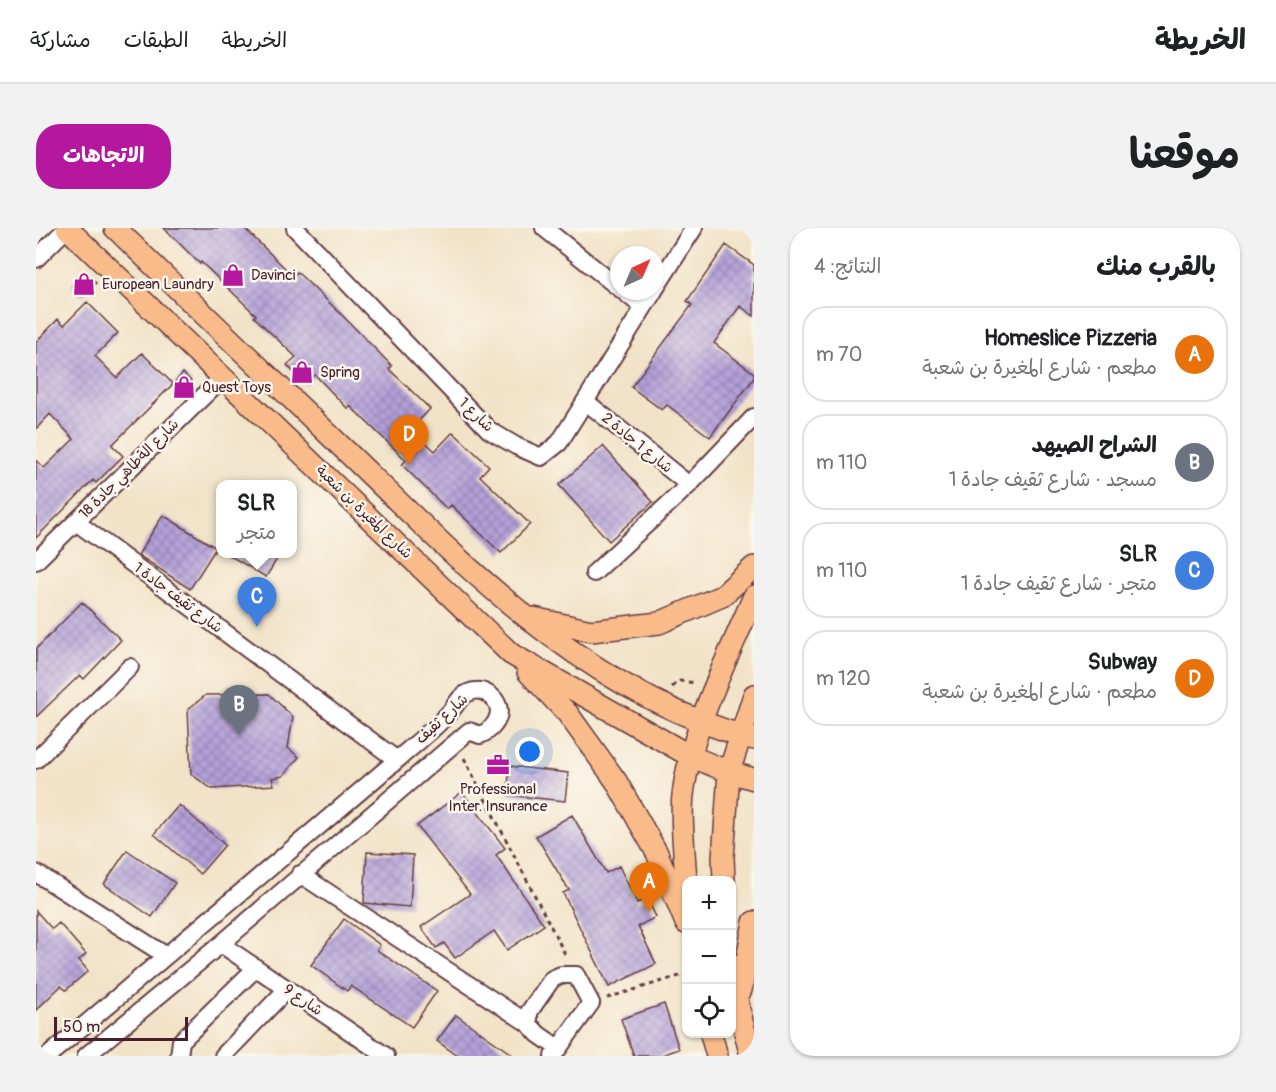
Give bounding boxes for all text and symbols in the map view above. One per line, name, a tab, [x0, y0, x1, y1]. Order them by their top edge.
text: الخريطة	[1155, 23, 1246, 58]
text: مشاركة	[30, 27, 91, 54]
text: الطبقات	[124, 27, 189, 54]
text: الخريطة	[222, 27, 287, 54]
button: الاتجاهات	[36, 124, 171, 189]
text: موقعنا	[1129, 129, 1240, 181]
north arrow	[610, 246, 664, 300]
text: بالقرب منك	[1096, 251, 1216, 283]
text: النتائج: 4	[814, 254, 881, 279]
shop icon: Davinci	[220, 262, 246, 288]
place label: Davinci	[251, 266, 296, 285]
shop icon: European Laundry	[71, 271, 97, 297]
place label: European Laundry	[102, 275, 214, 294]
text: Homeslice Pizzeria	[984, 324, 1157, 352]
text: 70 m	[816, 342, 862, 367]
text: A	[1188, 342, 1201, 367]
text: مطعم · شارع المغيرة بن شعبة	[922, 355, 1157, 380]
shop icon: Spring	[289, 359, 315, 385]
place label: Spring	[320, 363, 360, 382]
shop icon: Quest Toys	[171, 374, 197, 400]
place label: Quest Toys	[202, 378, 271, 397]
street label: شارع 1	[454, 394, 498, 436]
street label: شارع 1 جادة 2	[598, 409, 676, 477]
street label: شارع الةطاهي جادة 18	[75, 415, 185, 525]
pin: D	[390, 416, 428, 465]
text: الشراح الصيهد	[1032, 431, 1157, 459]
text: 110 m	[816, 450, 867, 475]
text: B	[1189, 450, 1200, 475]
street label: شارع المغيرة بن شعبة	[312, 461, 416, 563]
text: مسجد · شارع ثقيف جادة 1	[949, 467, 1157, 492]
popup	[216, 480, 297, 558]
text: SLR	[237, 489, 275, 517]
text: متجر	[237, 520, 276, 545]
text: SLR	[1119, 540, 1157, 568]
street label: شارع ثقيف جادة 1	[130, 558, 226, 638]
text: 110 m	[816, 558, 867, 583]
text: C	[1188, 558, 1201, 583]
text: متجر · شارع ثقيف جادة 1	[961, 571, 1157, 596]
pin: C	[238, 578, 276, 627]
text: Subway	[1088, 648, 1157, 676]
text: 120 m	[816, 666, 871, 691]
text: D	[1188, 666, 1201, 691]
text: مطعم · شارع المغيرة بن شعبة	[922, 679, 1157, 704]
pin: B	[220, 686, 258, 735]
street label: شارع ثقيف	[412, 690, 472, 748]
your location	[515, 737, 544, 766]
office icon: Professional Inter. Insurance	[485, 752, 511, 778]
place label: Professional Inter. Insurance	[449, 780, 548, 816]
pin: A	[630, 862, 668, 912]
map controls	[682, 876, 736, 1038]
button: +	[682, 876, 736, 930]
button: −	[682, 930, 736, 984]
street label: شارع 9	[280, 980, 326, 1020]
button: locate	[682, 984, 736, 1038]
scale bar	[54, 1014, 188, 1042]
text: 50 m	[63, 1017, 100, 1037]

